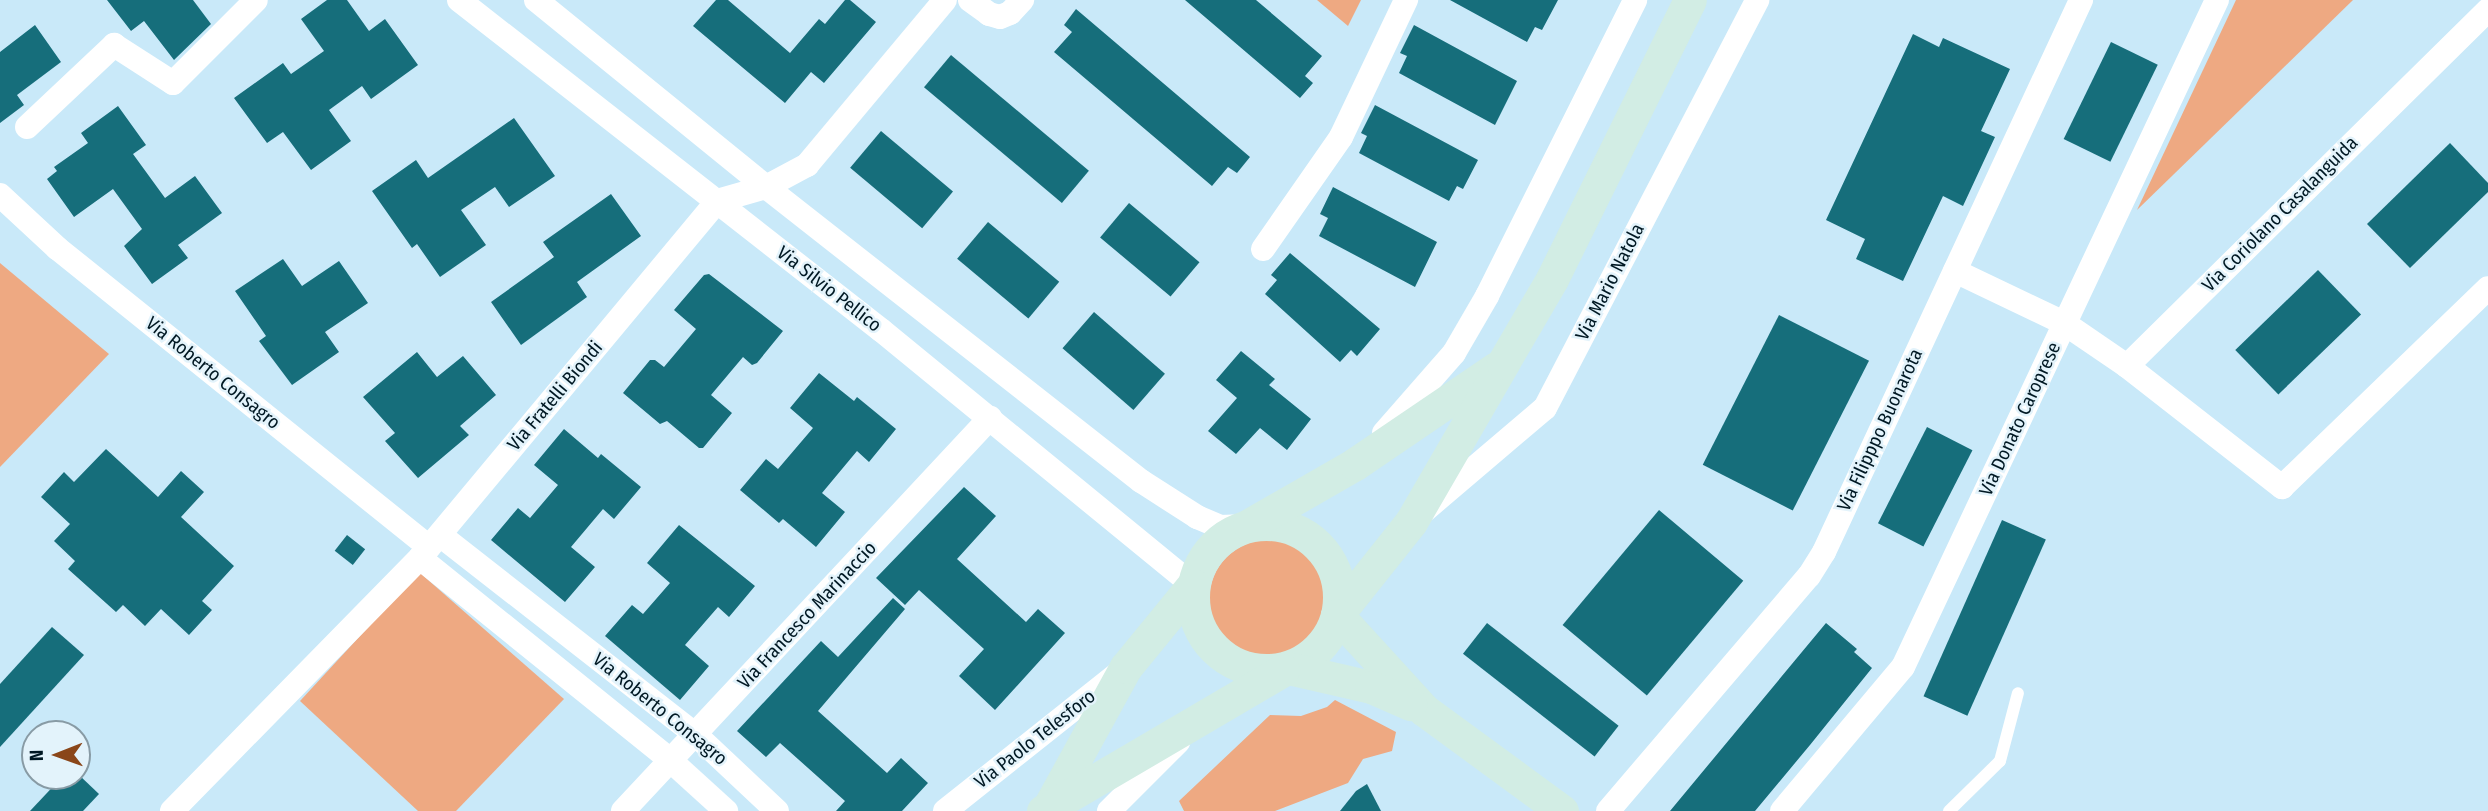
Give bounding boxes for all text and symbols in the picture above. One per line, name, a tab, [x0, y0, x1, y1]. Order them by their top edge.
street label: Via Coriolano Casalanguida	[2197, 131, 2363, 297]
street label: Via Mario Natola	[1571, 220, 1649, 344]
street label: Via Silvio Pellico	[772, 241, 886, 337]
street label: Via Roberto Consagro	[141, 312, 285, 434]
street label: Via Fratelli Biondi	[503, 337, 607, 455]
street label: Via Donato Caroprese	[1974, 339, 2066, 499]
street label: Via Filipppo Buonarota	[1832, 345, 1928, 515]
street label: Via Francesco Marinaccio	[733, 537, 881, 693]
street label: Via Roberto Consagro	[588, 648, 732, 770]
street label: Via Paolo Telesforo	[970, 685, 1100, 793]
north arrow	[21, 720, 91, 790]
text: N	[25, 749, 48, 761]

